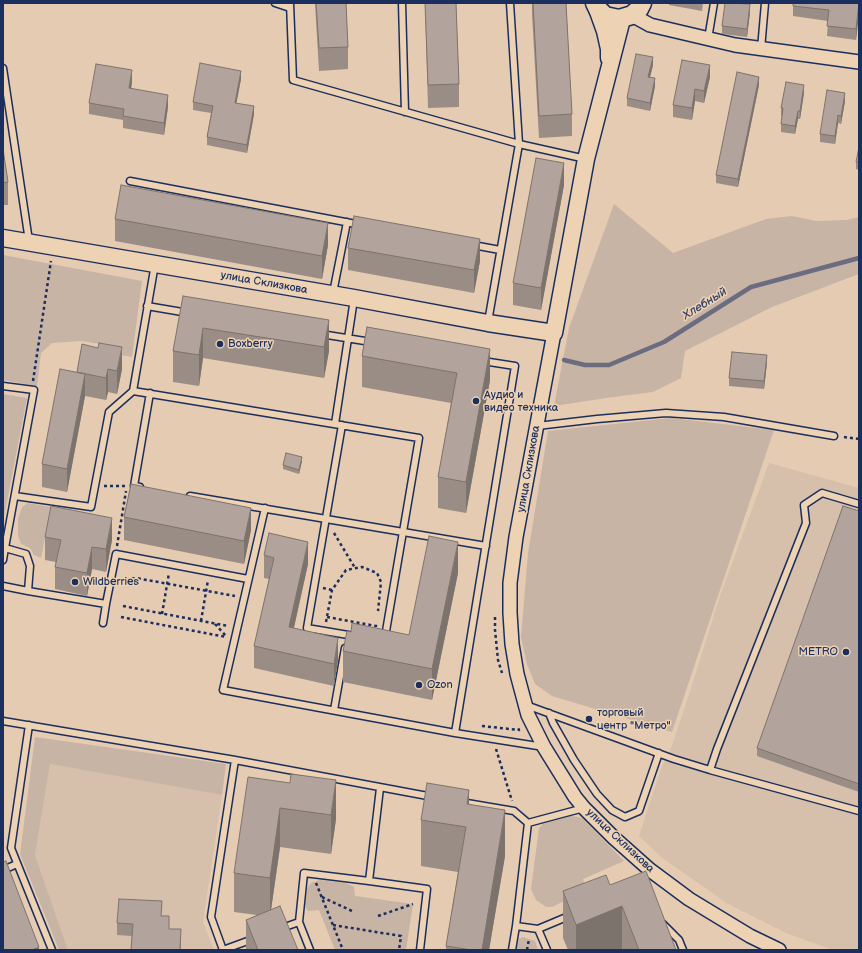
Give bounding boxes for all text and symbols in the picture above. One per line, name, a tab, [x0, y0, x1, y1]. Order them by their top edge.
street label: улица Склизкова	[220, 269, 308, 297]
water label: Хлебный	[680, 285, 730, 323]
place label: Boxberry	[228, 337, 273, 351]
marker: Boxberry	[215, 339, 225, 349]
place label: Аудио и видео техника	[484, 388, 558, 414]
marker: Аудио и видео техника	[471, 396, 481, 406]
street label: улица Склизкова	[515, 425, 543, 513]
place label: Wildberries	[83, 575, 139, 589]
marker: Wildberries	[70, 577, 80, 587]
place label: METRO	[798, 645, 838, 659]
marker: METRO	[841, 647, 851, 657]
place label: Ozon	[427, 678, 453, 692]
marker: Ozon	[414, 680, 424, 690]
place label: торговый центр "Метро"	[597, 706, 671, 732]
marker: торговый центр "Метро"	[584, 714, 594, 724]
street label: улица Склизкова	[583, 806, 657, 876]

